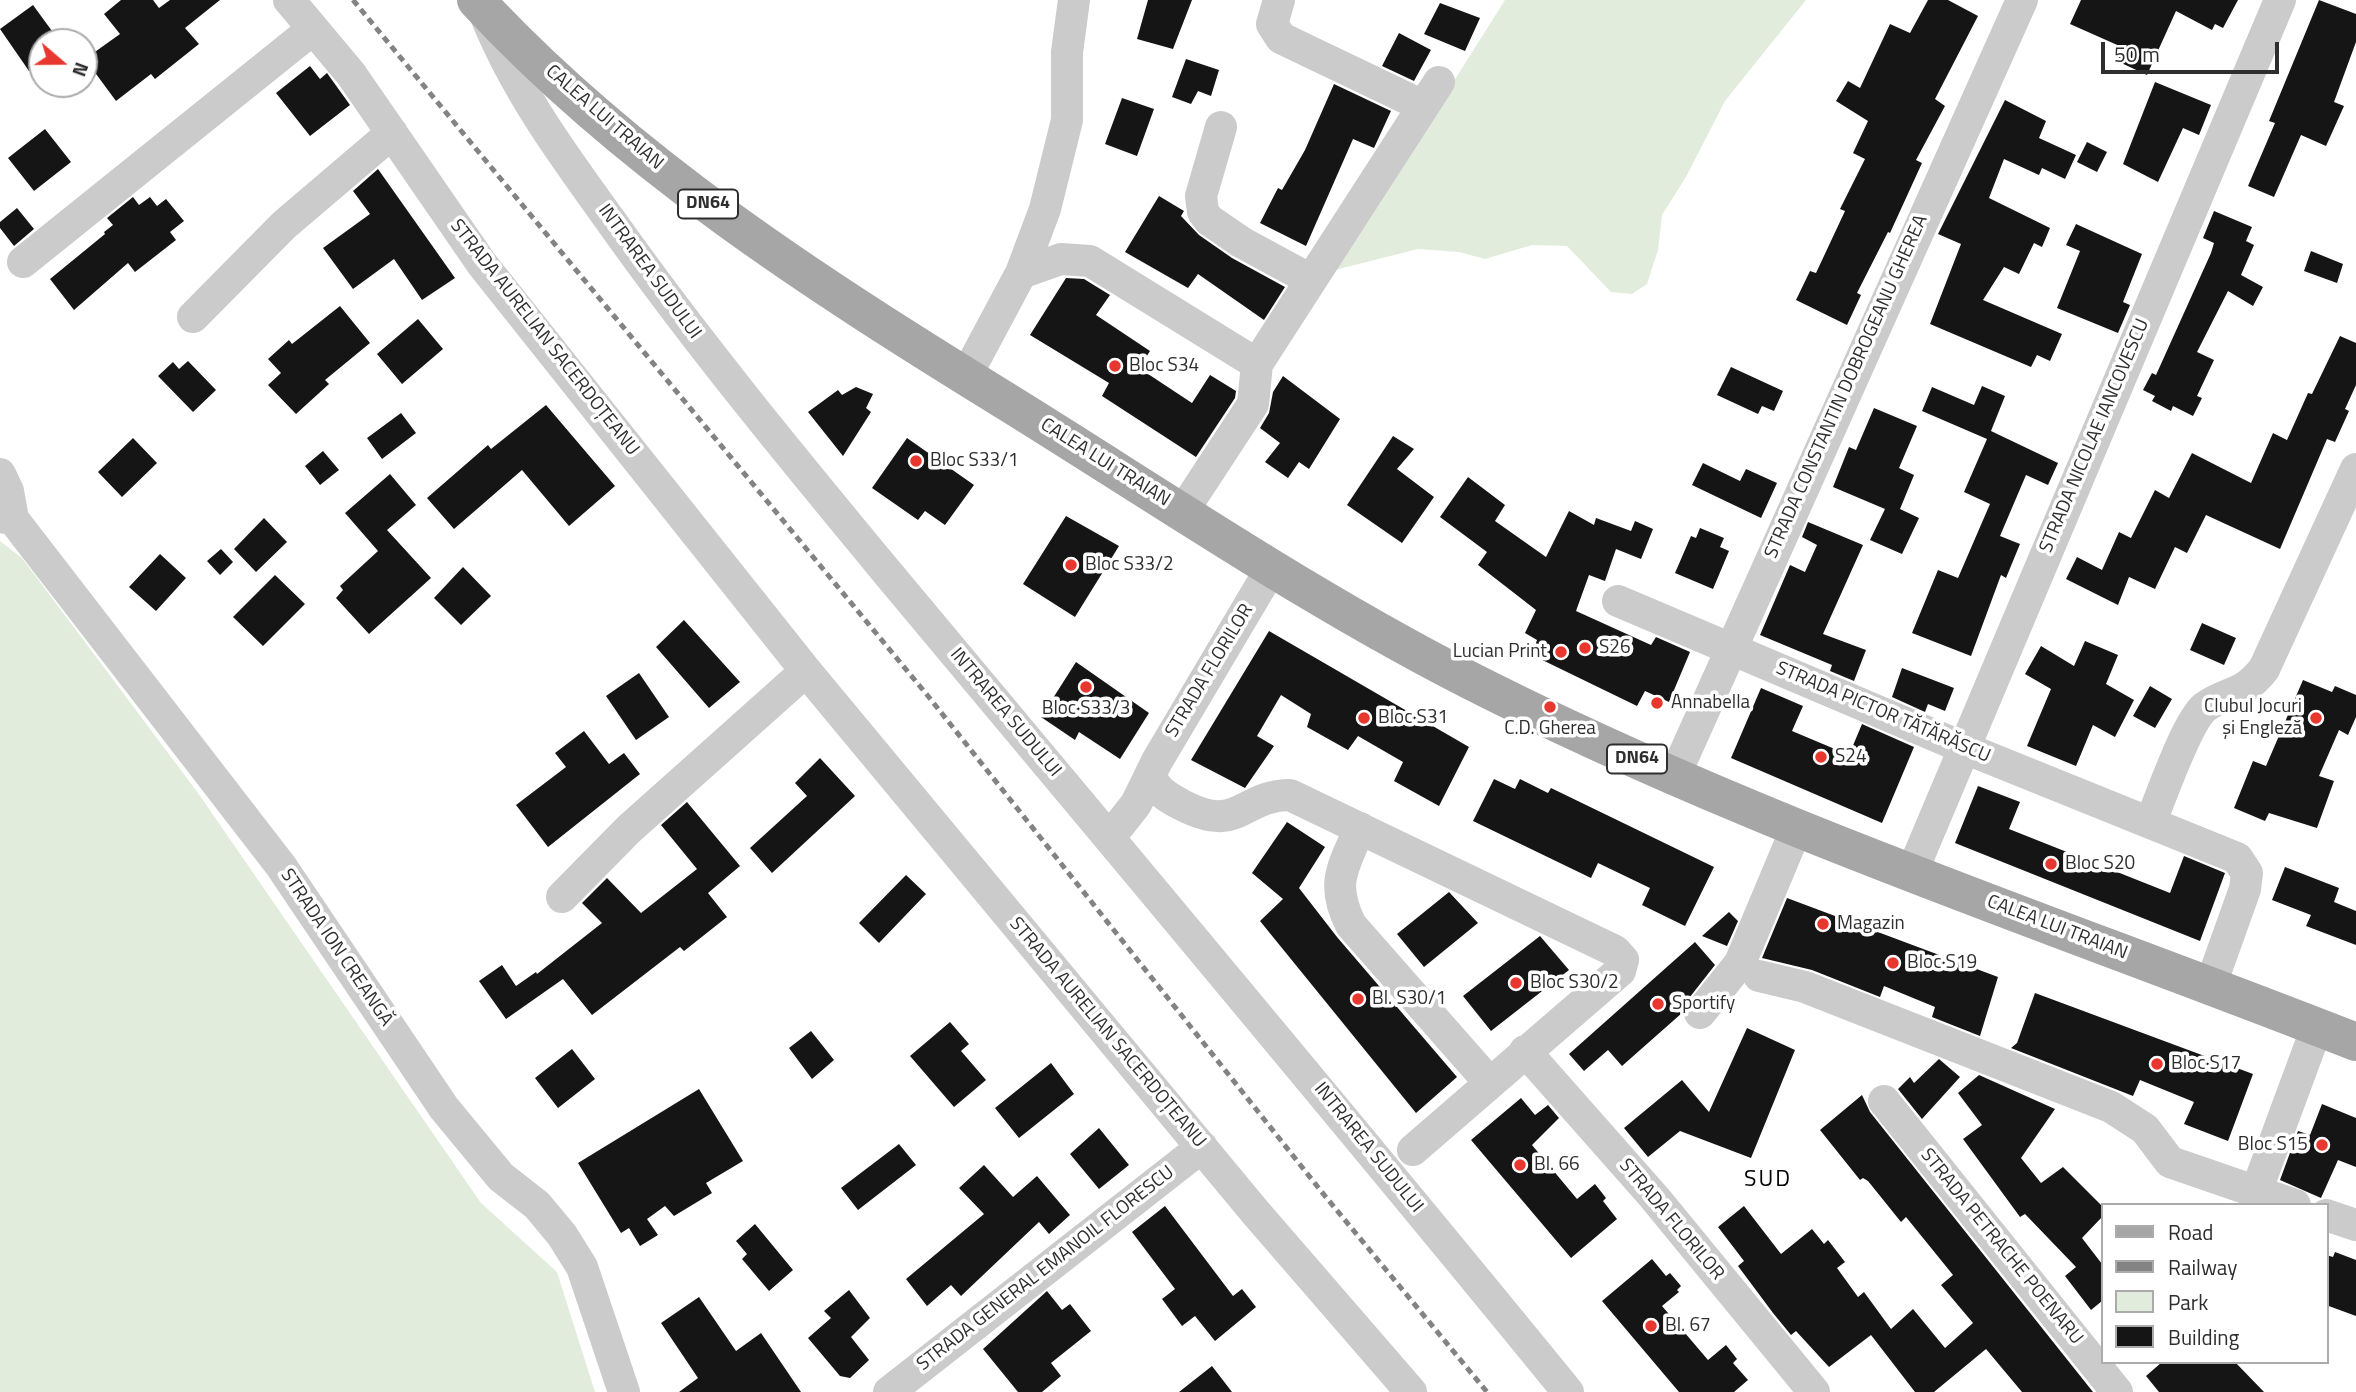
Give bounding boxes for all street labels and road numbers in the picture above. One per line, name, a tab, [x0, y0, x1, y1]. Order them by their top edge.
street label: CALEA LUI TRAIAN	[541, 61, 667, 175]
road number: DN64	[678, 190, 738, 218]
street label: INTRAREA SUDULUI	[592, 200, 706, 344]
street label: STRADA CONSTANTIN DOBROGEANU GHEREA	[1761, 212, 1933, 562]
street label: STRADA AURELIAN SACERDOȚEANU	[445, 215, 643, 461]
street label: STRADA NICOLAE IANCOVESCU	[2035, 316, 2155, 556]
street label: CALEA LUI TRAIAN	[1036, 414, 1174, 512]
street label: STRADA FLORILOR	[1161, 600, 1259, 742]
street label: INTRAREA SUDULUI	[945, 644, 1065, 782]
street label: STRADA PICTOR TĂTĂRĂSCU	[1772, 657, 1994, 769]
road number: DN64	[1607, 744, 1667, 774]
street label: STRADA ION CREANGĂ	[275, 865, 397, 1031]
street label: CALEA LUI TRAIAN	[1984, 891, 2130, 965]
street label: STRADA AURELIAN SACERDOȚEANU	[1004, 913, 1210, 1153]
street label: INTRAREA SUDULUI	[1309, 1078, 1427, 1218]
street label: STRADA PETRACHE POENARU	[1915, 1144, 2087, 1350]
street label: STRADA FLORILOR	[1614, 1155, 1728, 1285]
street label: STRADA GENERAL EMANOIL FLORESCU	[913, 1162, 1179, 1376]

